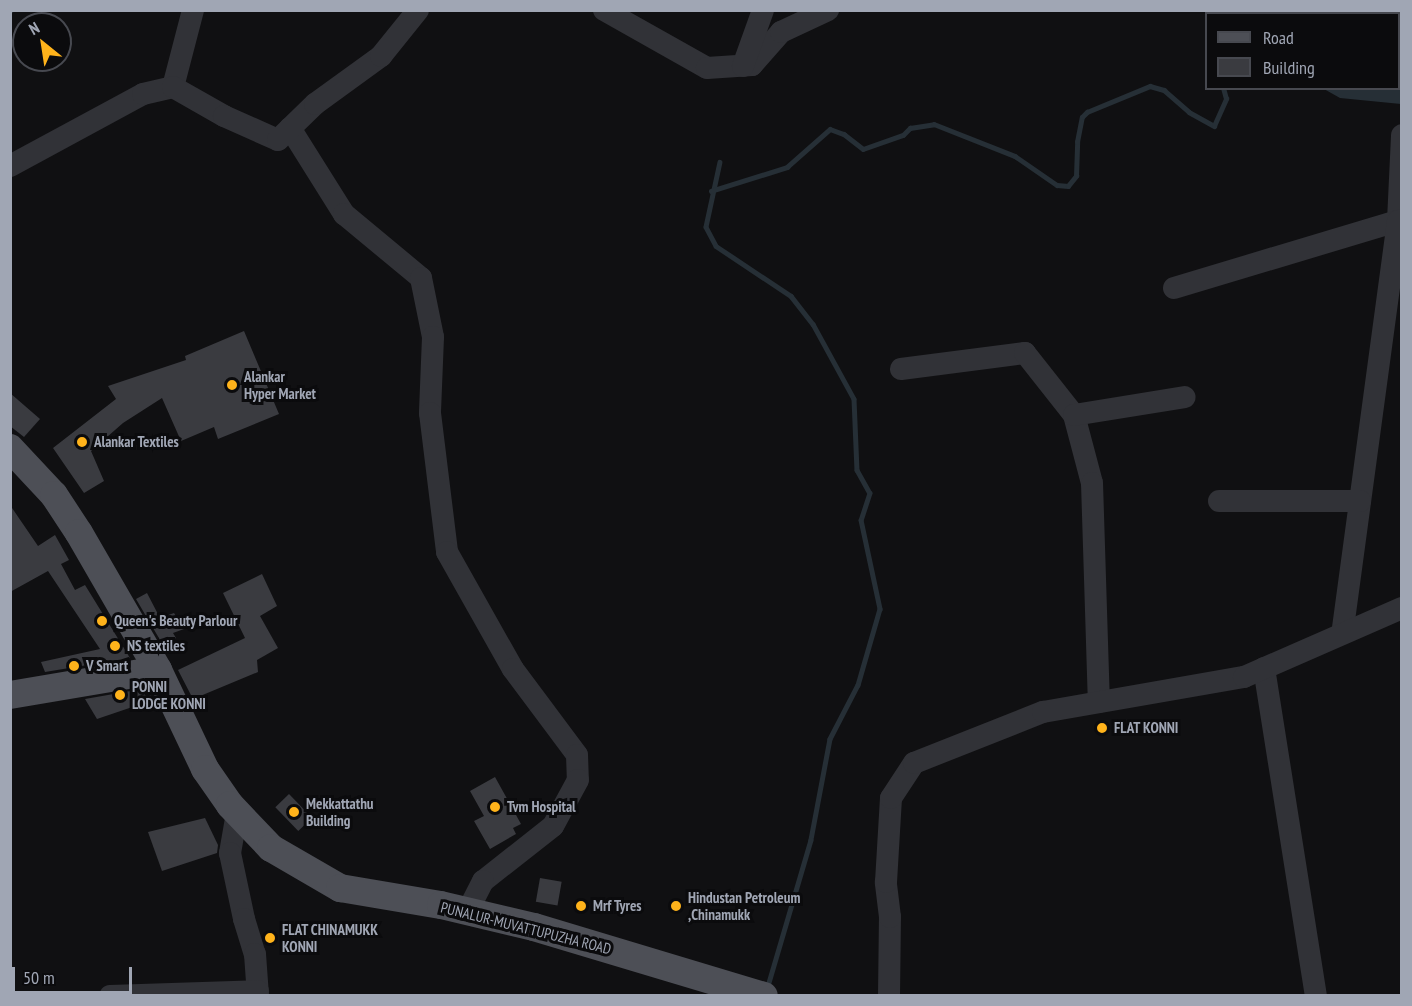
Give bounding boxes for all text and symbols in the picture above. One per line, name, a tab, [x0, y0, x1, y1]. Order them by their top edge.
north arrow	[12, 12, 72, 72]
legend	[1205, 12, 1400, 90]
text: N	[25, 17, 43, 39]
text: Road	[1263, 26, 1294, 49]
text: Building	[1263, 56, 1315, 79]
place label: Alankar Hyper Market	[244, 367, 316, 402]
marker: Alankar Hyper Market	[225, 378, 239, 392]
place label: Alankar Textiles	[94, 433, 179, 451]
marker: Alankar Textiles	[75, 435, 89, 449]
place label: Queen's Beauty Parlour	[114, 612, 238, 630]
marker: Queen's Beauty Parlour	[95, 614, 109, 628]
place label: NS textiles	[127, 637, 185, 655]
marker: NS textiles	[108, 639, 122, 653]
place label: V Smart	[86, 657, 128, 675]
marker: V Smart	[67, 659, 81, 673]
place label: PONNI LODGE KONNI	[132, 677, 206, 712]
marker: PONNI LODGE KONNI	[113, 688, 127, 702]
place label: FLAT KONNI	[1114, 719, 1179, 737]
marker: FLAT KONNI	[1095, 721, 1109, 735]
place label: Mekkattathu Building	[306, 794, 374, 829]
place label: Tvm Hospital	[507, 798, 576, 816]
marker: Tvm Hospital	[488, 800, 502, 814]
marker: Mekkattathu Building	[287, 805, 301, 819]
place label: Hindustan Petroleum ,Chinamukk	[688, 888, 800, 923]
place label: Mrf Tyres	[593, 897, 642, 915]
street label: PUNALUR-MUVATTUPUZHA ROAD	[439, 898, 613, 958]
marker: Mrf Tyres	[574, 899, 588, 913]
marker: Hindustan Petroleum ,Chinamukk	[669, 899, 683, 913]
place label: FLAT CHINAMUKK KONNI	[282, 920, 379, 955]
marker: FLAT CHINAMUKK KONNI	[263, 931, 277, 945]
scale bar	[15, 955, 135, 993]
text: 50 m	[23, 966, 55, 989]

